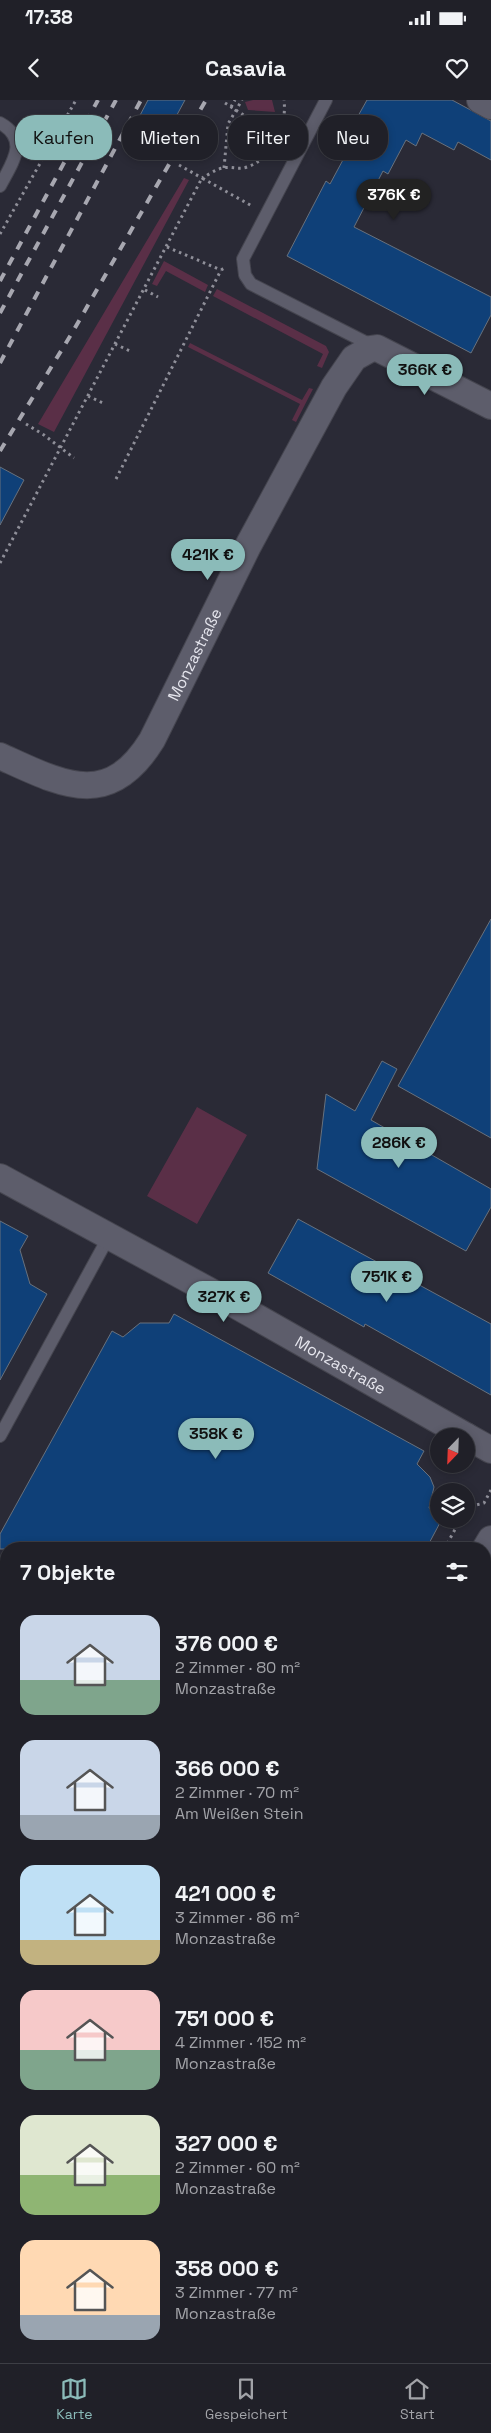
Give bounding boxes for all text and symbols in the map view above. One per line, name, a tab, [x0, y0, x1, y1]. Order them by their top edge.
text: 17:38	[25, 5, 73, 30]
icon: back	[20, 54, 48, 82]
text: Casavia	[205, 54, 286, 82]
icon: heart	[443, 54, 471, 82]
chip: Kaufen	[15, 115, 112, 160]
chip: Mieten	[122, 115, 218, 160]
chip: Filter	[228, 115, 308, 160]
chip: Neu	[318, 115, 388, 160]
pin: 376K €	[353, 178, 435, 221]
text: 376K €	[367, 184, 421, 205]
pin: 366K €	[384, 354, 466, 396]
text: 366K €	[398, 359, 452, 380]
pin: 421K €	[167, 538, 249, 581]
text: 421K €	[182, 544, 234, 565]
street label: Monzastraße	[163, 605, 227, 705]
pin: 286K €	[358, 1126, 440, 1169]
text: 286K €	[372, 1132, 426, 1153]
pin: 751K €	[346, 1260, 428, 1303]
text: 751K €	[362, 1266, 412, 1287]
pin: 327K €	[183, 1280, 265, 1323]
text: 327K €	[198, 1286, 250, 1307]
street label: Monzastraße	[291, 1331, 390, 1399]
pin: 358K €	[175, 1418, 257, 1460]
text: 358K €	[189, 1423, 243, 1444]
north arrow	[430, 1428, 475, 1472]
map controls	[430, 1428, 475, 1528]
button: layers	[430, 1483, 475, 1528]
icon: filters	[443, 1558, 471, 1586]
text: 7 Objekte	[20, 1559, 115, 1586]
text: 376 000 €	[175, 1630, 278, 1657]
icon: home	[60, 1635, 120, 1695]
text: 2 Zimmer · 80 m²	[175, 1657, 300, 1678]
text: Monzastraße	[175, 1678, 276, 1699]
text: 366 000 €	[175, 1755, 279, 1782]
icon: home	[60, 1760, 120, 1820]
text: 2 Zimmer · 70 m²	[175, 1782, 299, 1803]
text: Am Weißen Stein	[175, 1803, 304, 1824]
text: 421 000 €	[175, 1880, 276, 1907]
icon: home	[60, 1885, 120, 1945]
text: 3 Zimmer · 86 m²	[175, 1907, 300, 1928]
text: Monzastraße	[175, 1928, 276, 1949]
text: 751 000 €	[175, 2005, 274, 2032]
icon: home	[60, 2010, 120, 2070]
text: 4 Zimmer · 152 m²	[175, 2032, 306, 2053]
text: Monzastraße	[175, 2053, 276, 2074]
text: 327 000 €	[175, 2130, 277, 2157]
icon: home	[60, 2135, 120, 2195]
text: 2 Zimmer · 60 m²	[175, 2157, 300, 2178]
text: Monzastraße	[175, 2178, 276, 2199]
text: 358 000 €	[175, 2255, 279, 2282]
icon: home	[60, 2260, 120, 2320]
text: 3 Zimmer · 77 m²	[175, 2282, 298, 2303]
text: Monzastraße	[175, 2303, 276, 2324]
tab: Karte	[56, 2375, 93, 2423]
tab: Gespeichert	[205, 2375, 288, 2423]
tab: Start	[400, 2375, 435, 2423]

